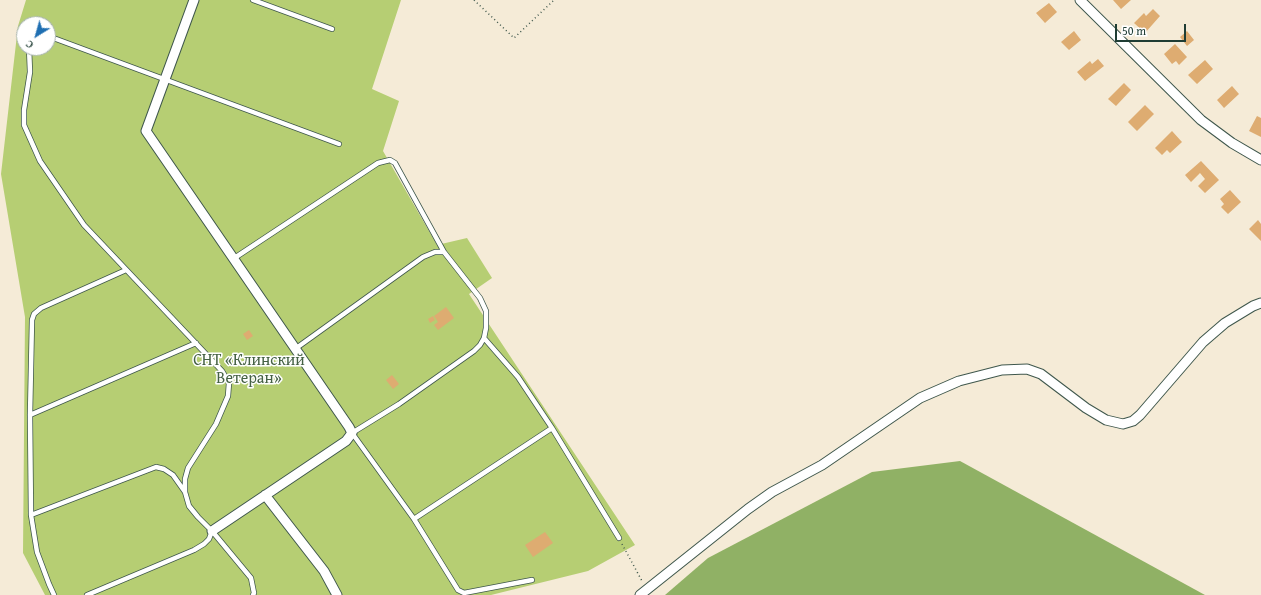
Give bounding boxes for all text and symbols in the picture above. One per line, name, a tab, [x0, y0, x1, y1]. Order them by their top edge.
north arrow	[16, 16, 56, 56]
scale bar	[1117, 16, 1188, 42]
text: 50 m	[1122, 22, 1146, 39]
text: С	[22, 37, 37, 53]
park label: СНТ «Клинский Ветеран»	[193, 351, 305, 389]

